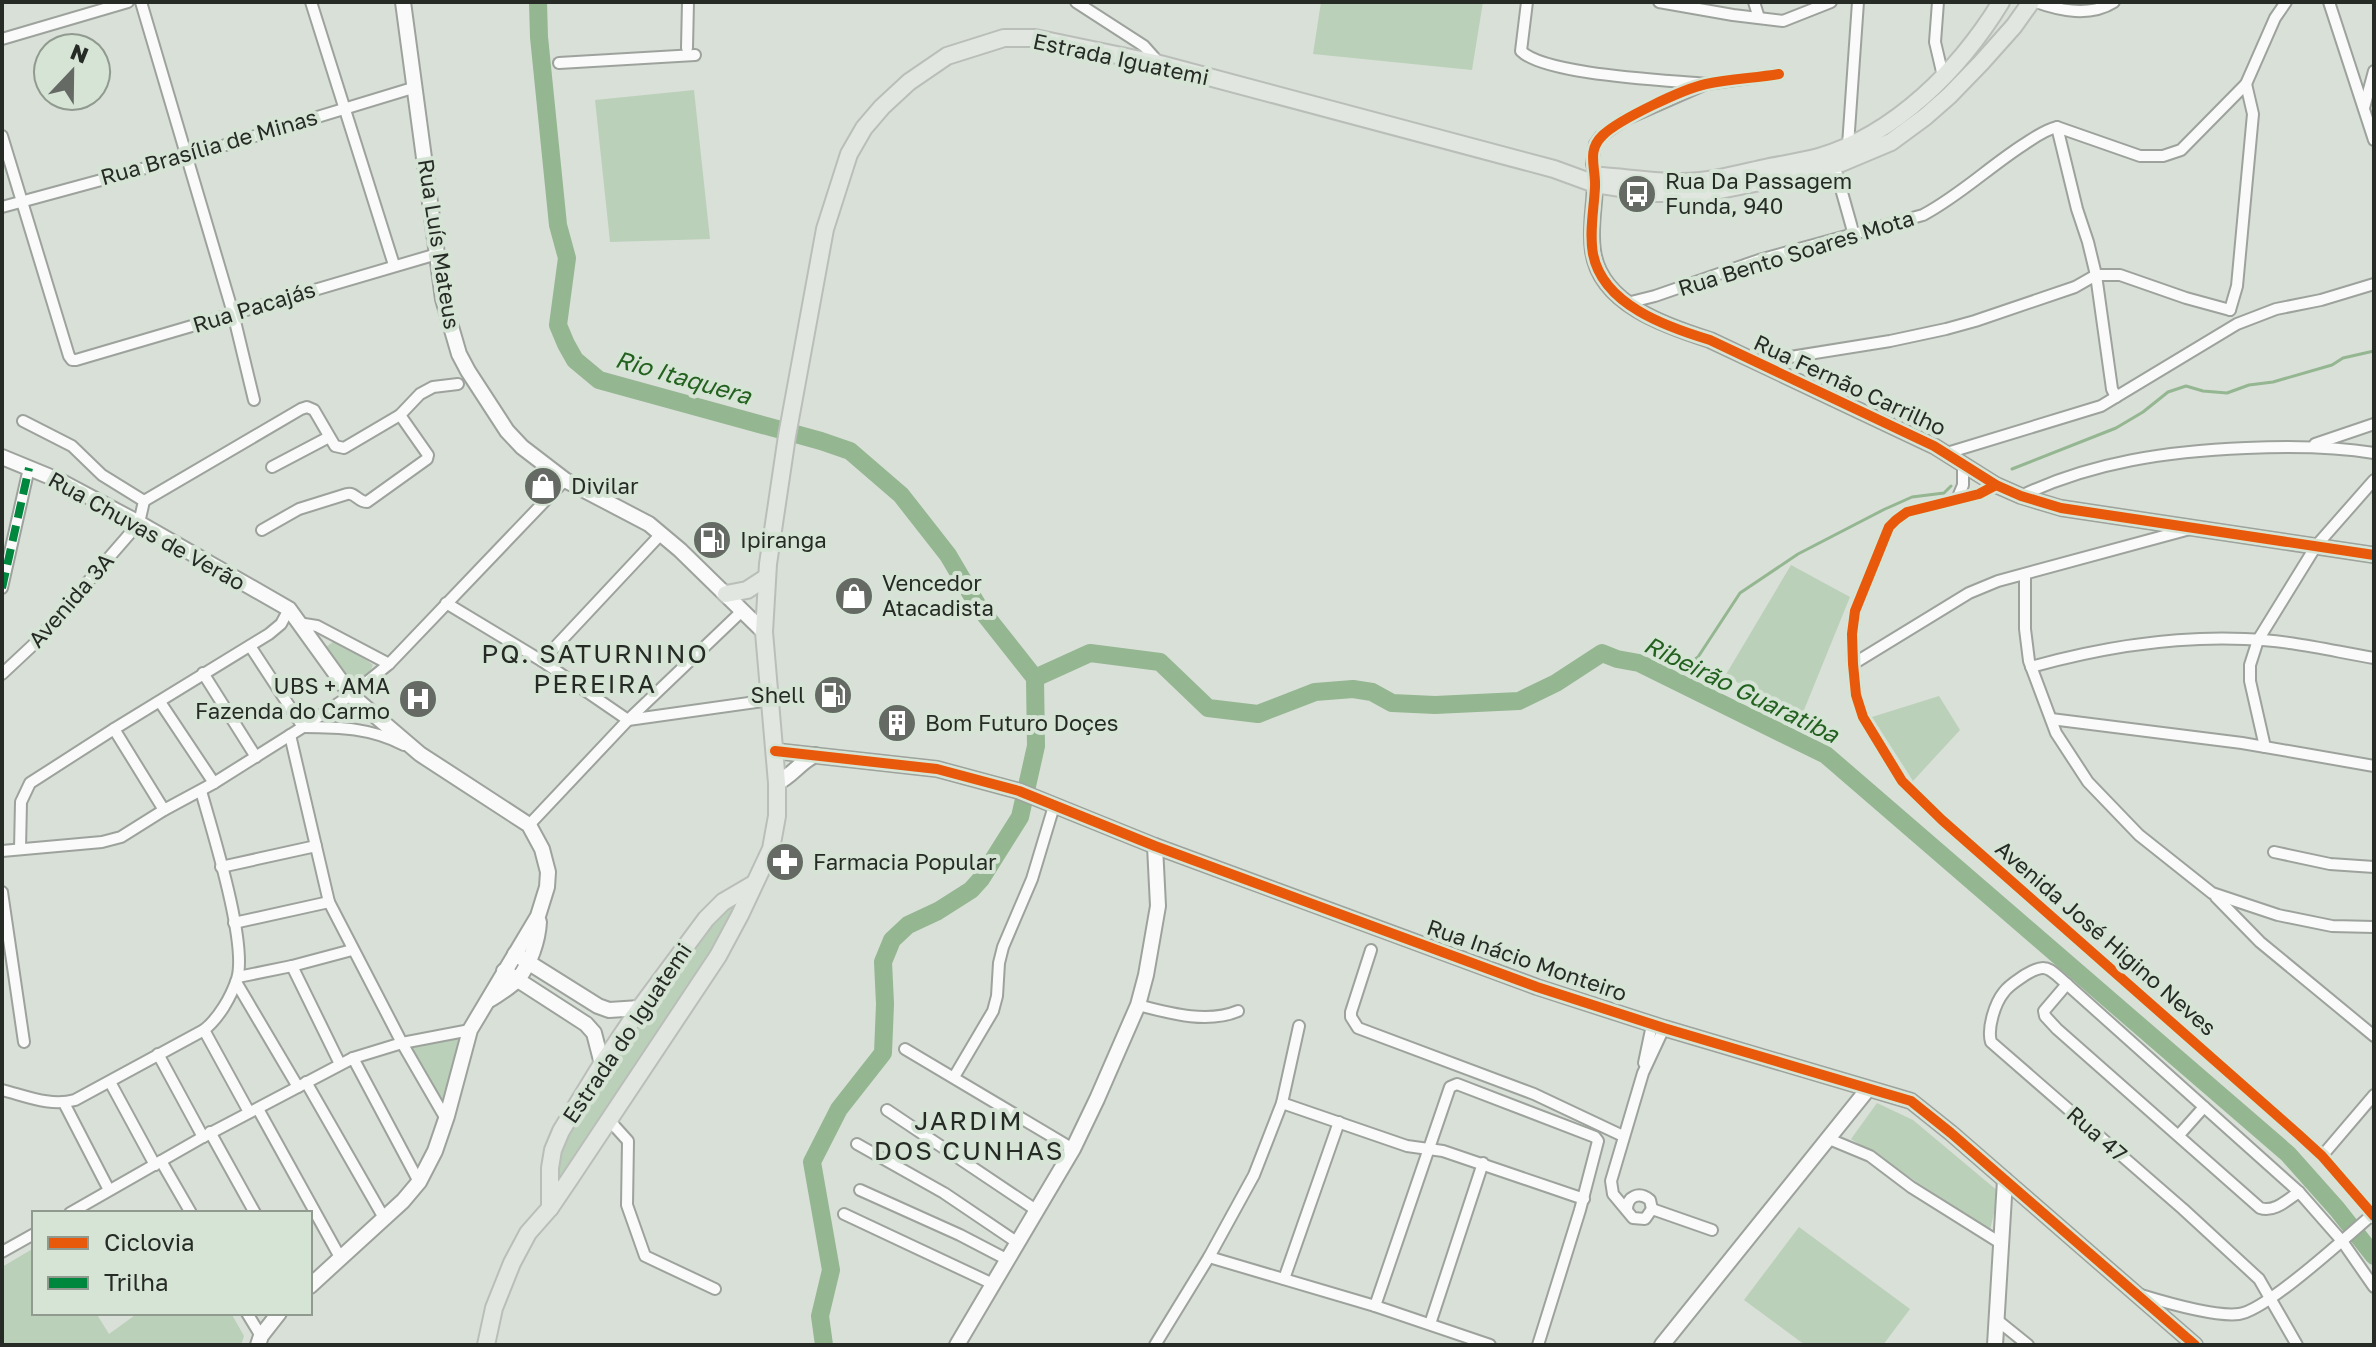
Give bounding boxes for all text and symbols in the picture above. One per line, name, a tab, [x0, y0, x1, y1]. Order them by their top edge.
street label: Estrada Iguatemi	[1031, 27, 1211, 90]
north arrow	[32, 32, 112, 112]
text: N	[67, 37, 92, 69]
street label: Rua Brasília de Minas	[97, 103, 320, 190]
street label: Rua Luís Mateus	[413, 157, 466, 331]
place label: Rua Da Passagem Funda, 940	[1665, 167, 1852, 219]
bus stop icon: Rua Da Passagem Funda, 940	[1616, 173, 1658, 215]
street label: Rua Bento Soares Mota	[1675, 204, 1917, 301]
street label: Rua Pacajás	[189, 275, 318, 338]
street label: Rua Fernão Carrilho	[1750, 328, 1951, 441]
water label: Rio Itaquera	[612, 343, 756, 410]
street label: Rua Chuvas de Verão	[44, 465, 250, 596]
shop icon: Divilar	[522, 465, 564, 507]
place label: Divilar	[571, 472, 639, 499]
fuel station icon: Ipiranga	[691, 519, 733, 561]
place label: Ipiranga	[740, 526, 827, 553]
street label: Avenida 3A	[22, 547, 119, 653]
place label: Vencedor Atacadista	[882, 569, 994, 621]
shop icon: Vencedor Atacadista	[833, 575, 875, 617]
water label: Ribeirão Guaratiba	[1640, 629, 1845, 749]
district label: PQ. SATURNINO PEREIRA	[481, 638, 709, 699]
place label: UBS + AMA Fazenda do Carmo	[195, 672, 390, 724]
fuel station icon: Shell	[812, 674, 854, 716]
hospital icon: UBS + AMA Fazenda do Carmo	[397, 678, 439, 720]
place label: Shell	[751, 681, 805, 708]
building icon: Bom Futuro Doçes	[876, 702, 918, 744]
place label: Bom Futuro Doçes	[925, 709, 1119, 736]
street label: Avenida José Higino Neves	[1990, 834, 2222, 1041]
pharmacy icon: Farmacia Popular	[764, 841, 806, 883]
place label: Farmacia Popular	[813, 848, 997, 875]
street label: Rua Inácio Monteiro	[1424, 913, 1631, 1006]
street label: Estrada do Iguatemi	[556, 938, 697, 1128]
street label: Rua 47	[2062, 1100, 2133, 1167]
district label: JARDIM DOS CUNHAS	[874, 1105, 1064, 1166]
legend	[32, 1211, 312, 1315]
text: Ciclovia	[104, 1227, 195, 1256]
text: Trilha	[104, 1267, 169, 1296]

